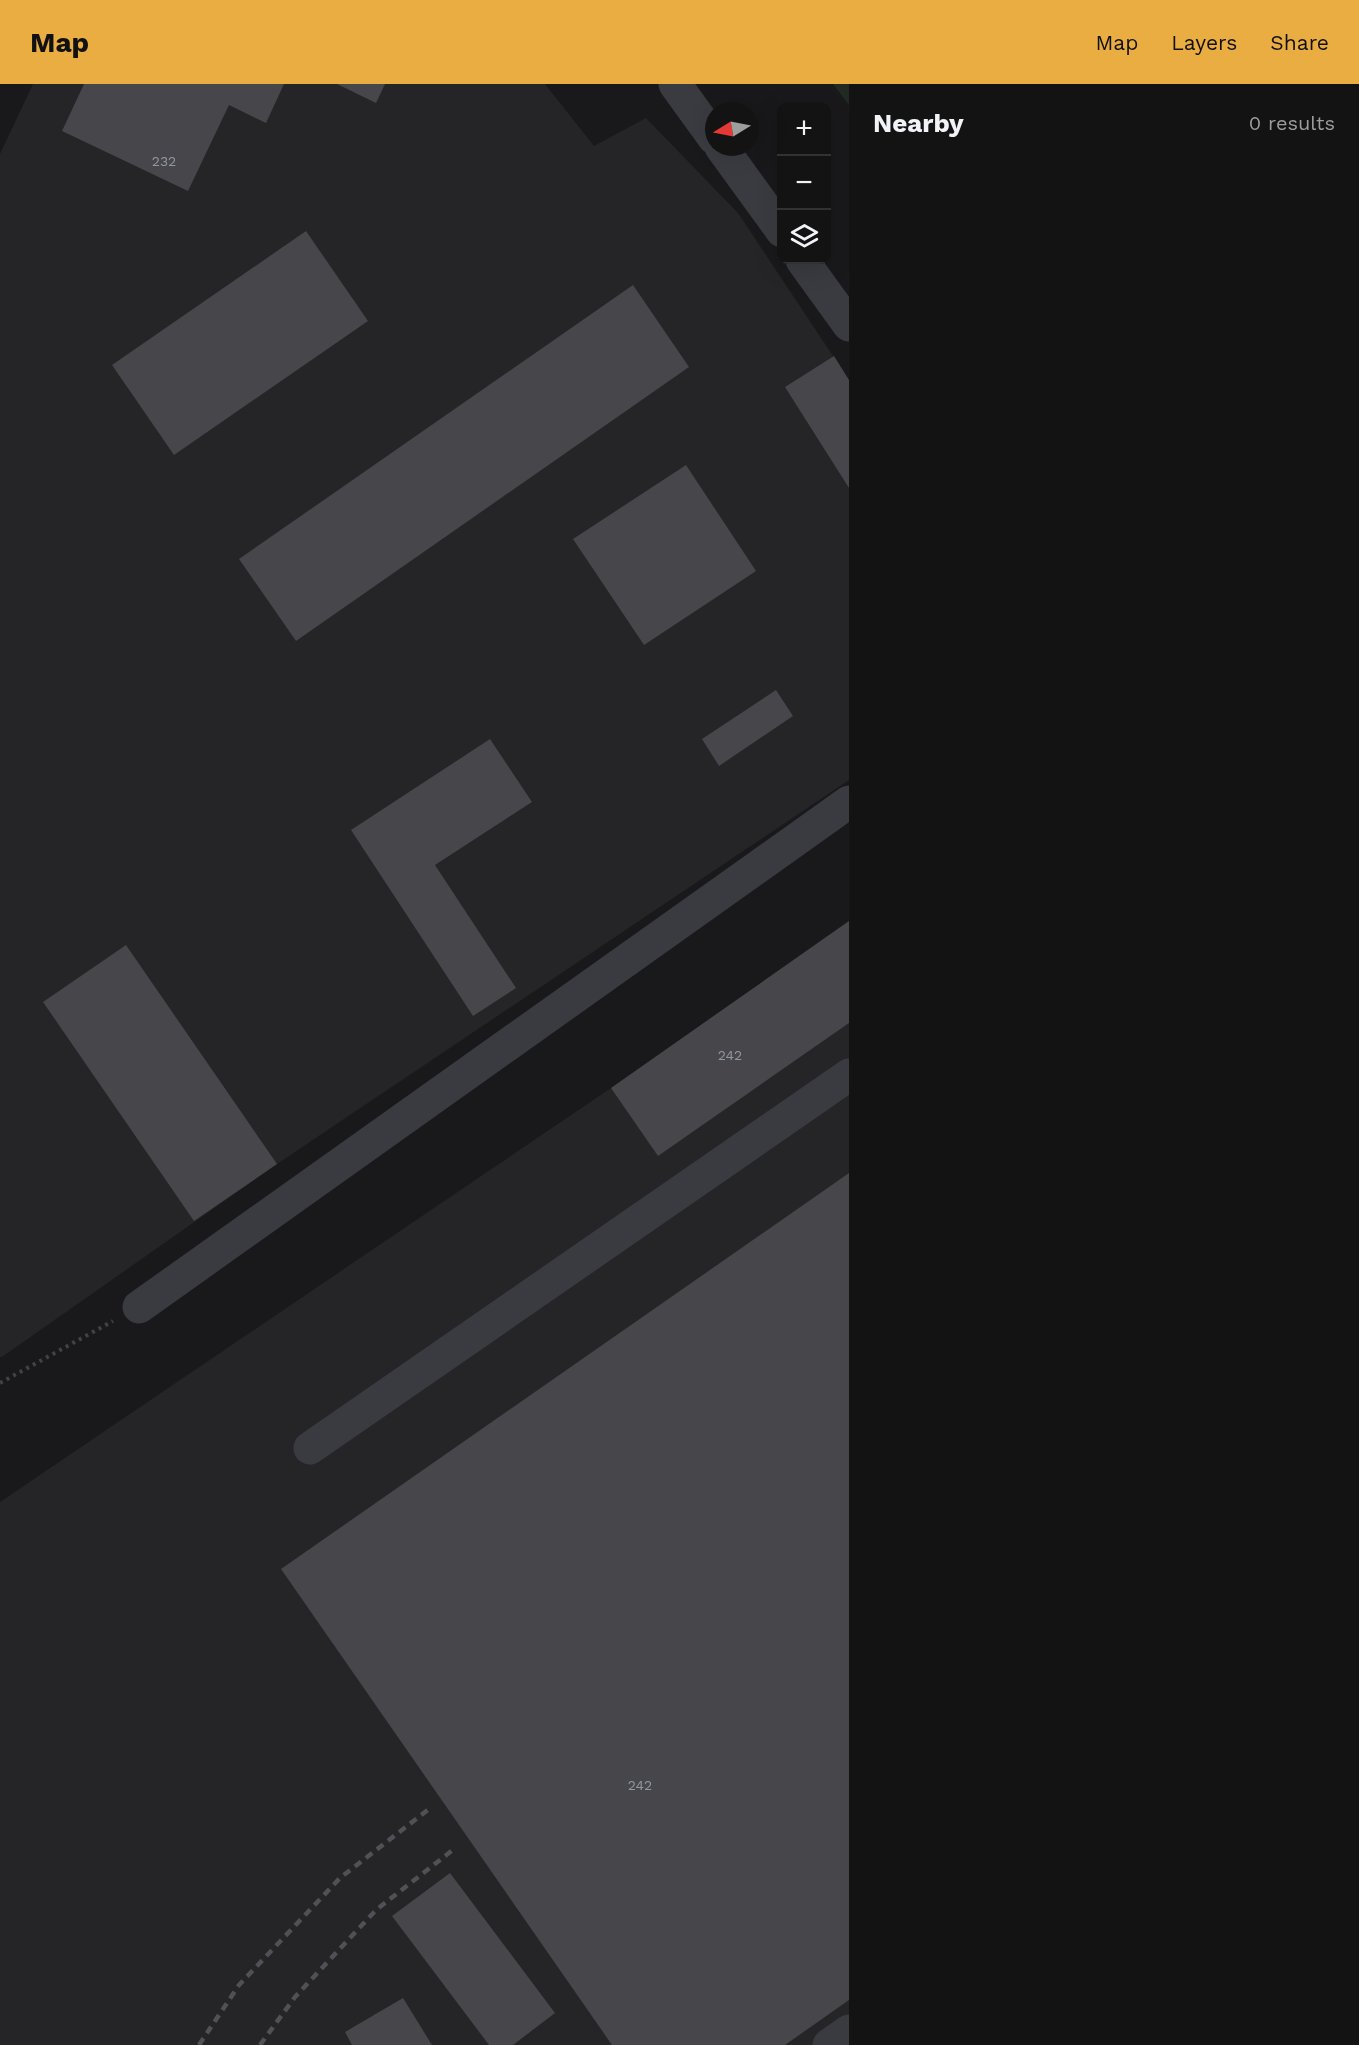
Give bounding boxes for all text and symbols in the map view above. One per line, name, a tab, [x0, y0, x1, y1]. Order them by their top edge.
text: Map	[30, 26, 89, 59]
text: Map	[1095, 30, 1138, 55]
text: Layers	[1171, 30, 1237, 55]
text: Share	[1270, 30, 1329, 55]
north arrow	[705, 102, 759, 156]
map controls	[777, 102, 831, 264]
button: +	[777, 102, 831, 156]
text: Nearby	[873, 108, 964, 138]
text: 0 results	[1249, 111, 1335, 135]
house number: 232	[152, 153, 176, 169]
button: −	[777, 156, 831, 210]
button: layers	[777, 210, 831, 264]
house number: 242	[718, 1047, 742, 1063]
house number: 242	[628, 1777, 652, 1793]

